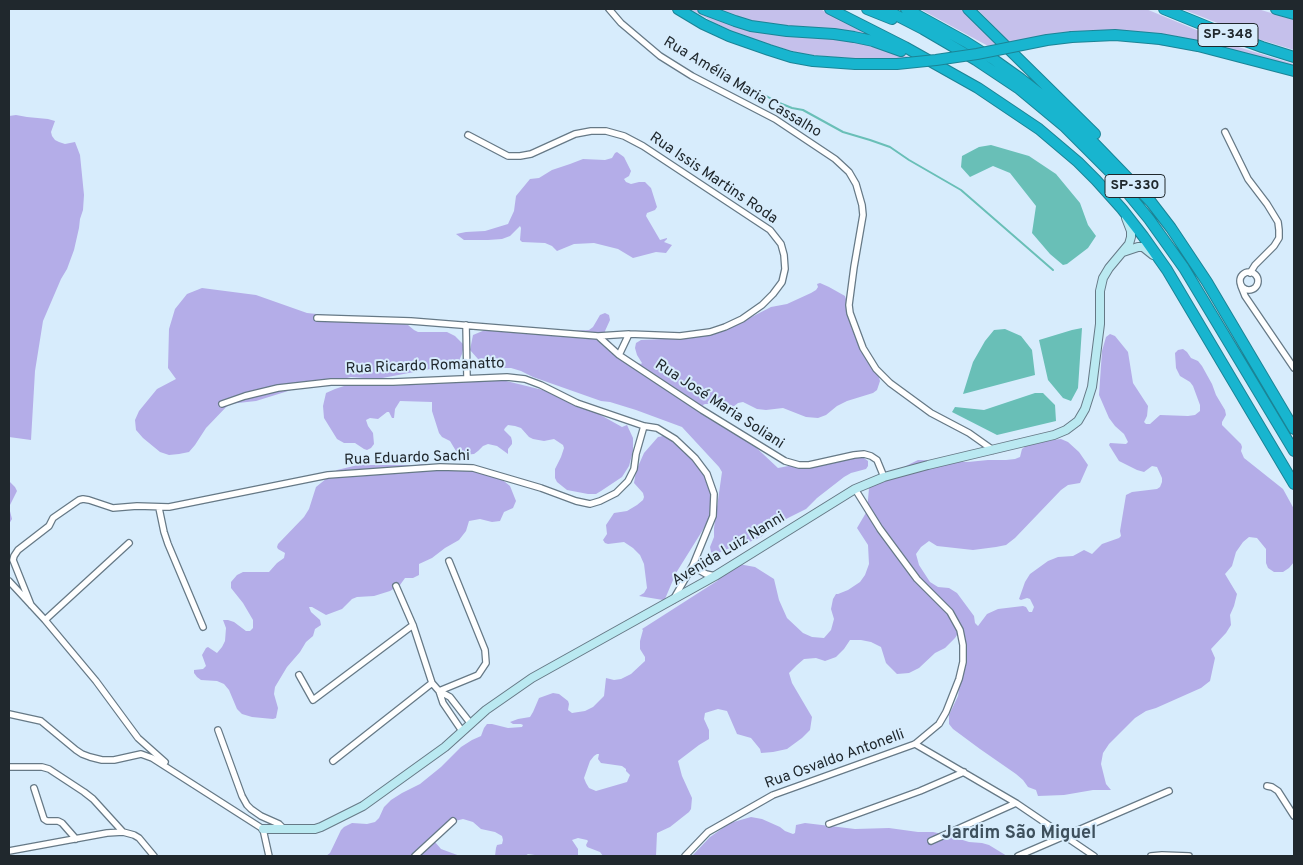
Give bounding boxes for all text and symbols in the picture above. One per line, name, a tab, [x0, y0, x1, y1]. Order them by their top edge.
road number: SP-348	[1198, 24, 1258, 46]
street label: Rua Amélia Maria Cassalho	[660, 34, 824, 142]
street label: Rua Issis Martins Roda	[646, 129, 780, 229]
road number: SP-330	[1105, 175, 1165, 198]
street label: Rua Ricardo Romanatto	[345, 355, 505, 379]
street label: Rua José Maria Soliani	[651, 356, 787, 454]
street label: Rua Eduardo Sachi	[344, 448, 470, 470]
street label: Avenida Luiz Nanni	[669, 509, 789, 591]
street label: Rua Osvaldo Antonelli	[763, 726, 907, 794]
district label: Jardim São Miguel	[942, 823, 1096, 845]

